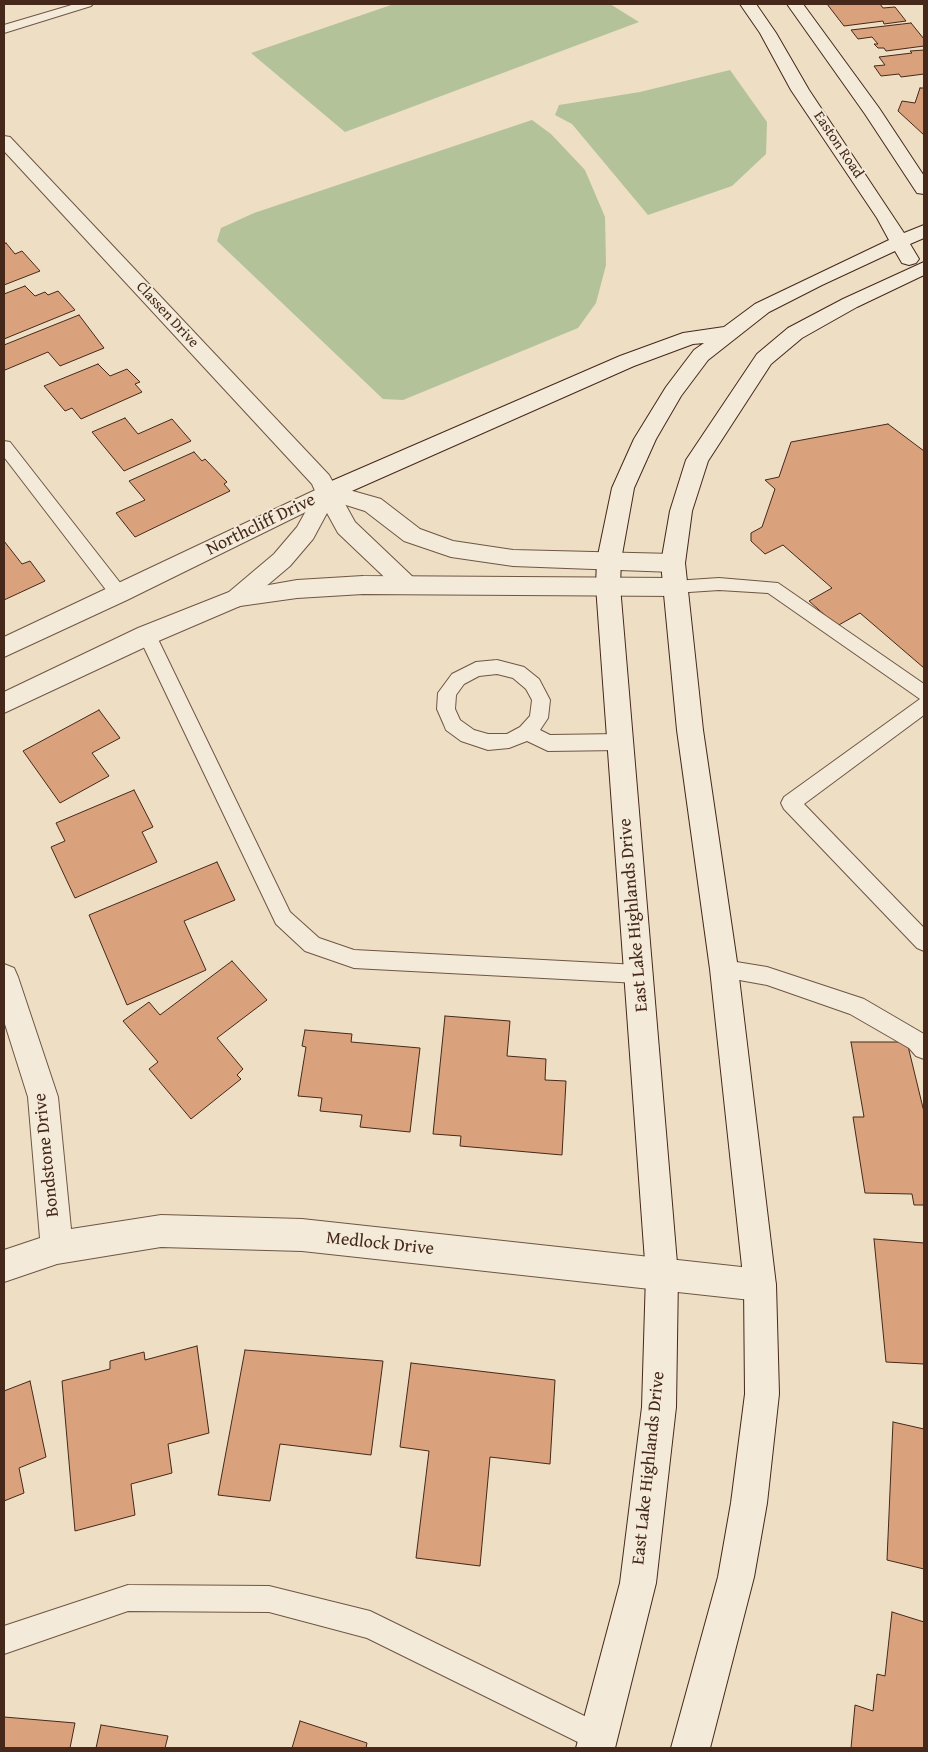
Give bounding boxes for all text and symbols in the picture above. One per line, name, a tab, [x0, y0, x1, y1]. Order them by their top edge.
street label: Easton Road	[809, 108, 867, 182]
street label: Classen Drive	[132, 278, 202, 352]
street label: Northcliff Drive	[203, 489, 319, 561]
street label: East Lake Highlands Drive	[615, 817, 653, 1013]
street label: Bondstone Drive	[30, 1092, 64, 1218]
street label: Medlock Drive	[325, 1228, 435, 1260]
street label: East Lake Highlands Drive	[628, 1370, 670, 1566]

